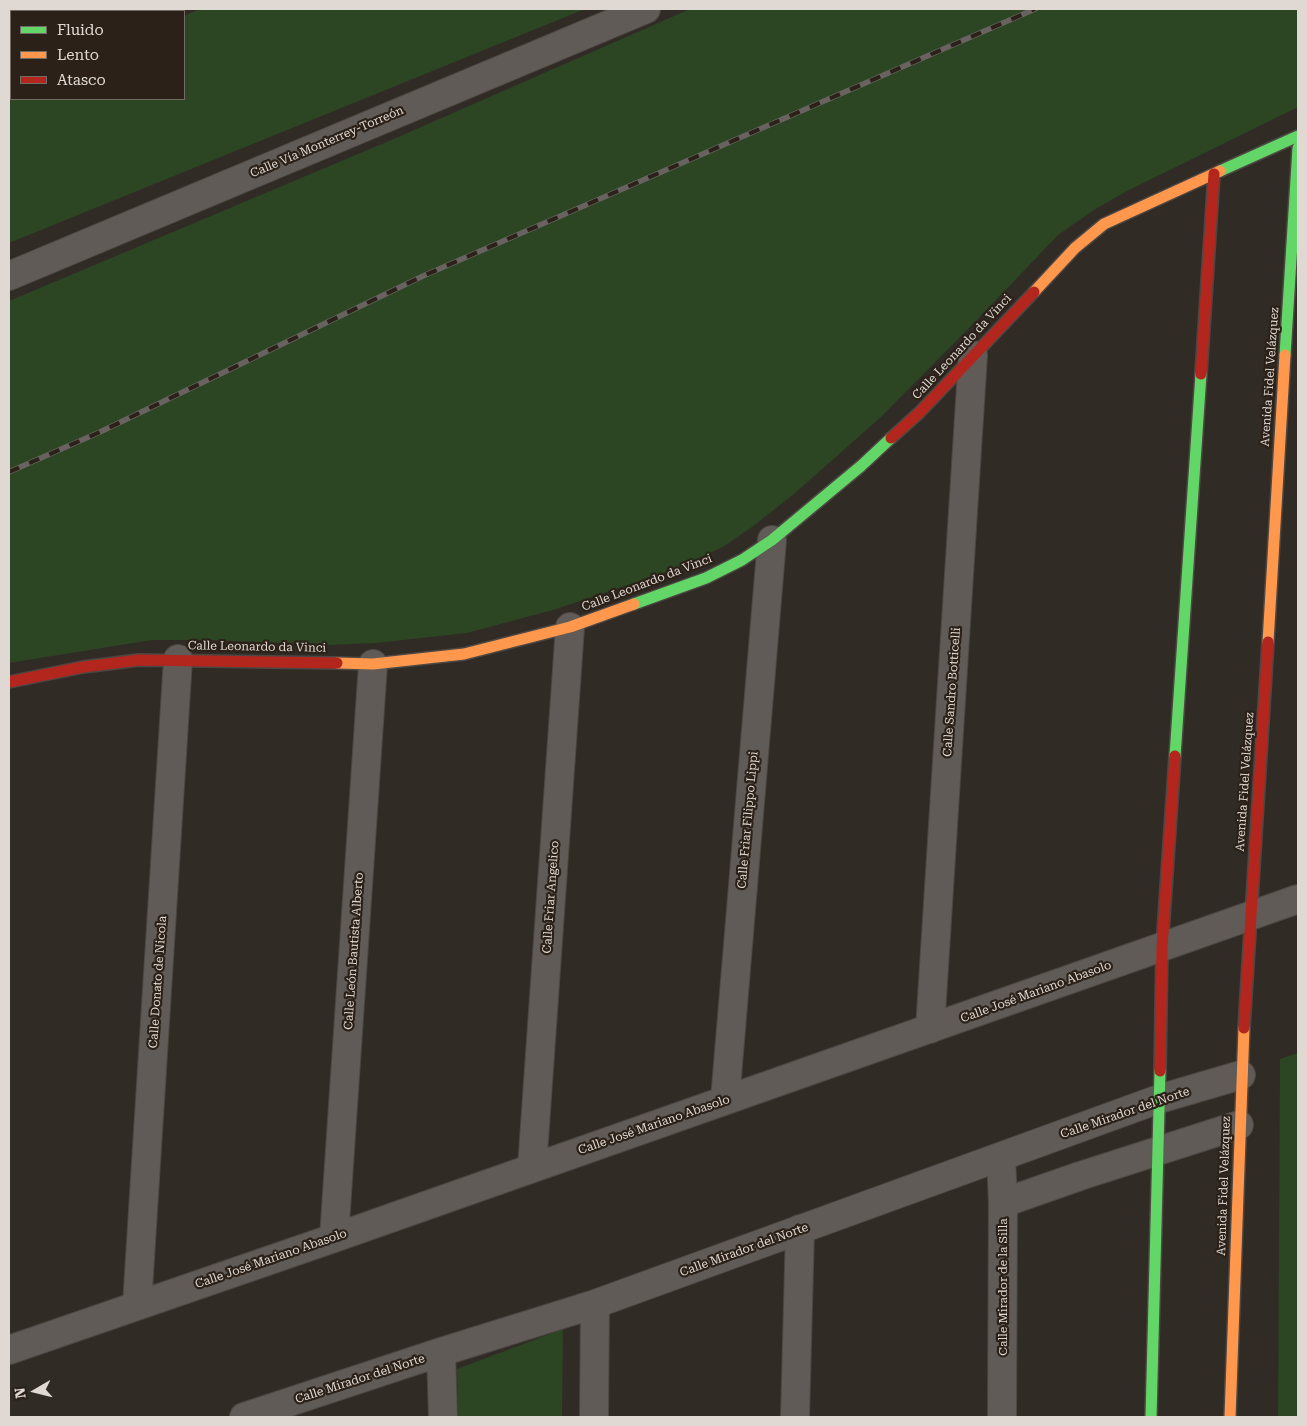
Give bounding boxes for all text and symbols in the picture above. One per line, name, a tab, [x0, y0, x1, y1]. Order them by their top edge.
legend	[10, 10, 185, 100]
text: Fluido	[57, 21, 104, 39]
text: Lento	[57, 46, 99, 64]
text: Atasco	[57, 71, 106, 89]
street label: Calle Vía Monterrey-Torreón	[248, 103, 406, 181]
street label: Calle Leonardo da Vinci	[909, 291, 1015, 403]
street label: Avenida Fidel Velázquez	[1258, 307, 1282, 447]
street label: Calle Leonardo da Vinci	[580, 551, 714, 615]
street label: Calle Sandro Botticelli	[940, 627, 964, 757]
street label: Calle Leonardo da Vinci	[188, 639, 326, 655]
street label: Avenida Fidel Velázquez	[1233, 712, 1257, 852]
street label: Calle Friar Filippo Lippi	[735, 751, 761, 889]
street label: Calle Friar Angelico	[540, 840, 562, 954]
street label: Calle León Bautista Alberto	[341, 872, 367, 1030]
street label: Calle Donato de Nicola	[146, 915, 170, 1049]
street label: Calle José Mariano Abasolo	[959, 958, 1113, 1026]
street label: Calle Mirador del Norte	[1059, 1084, 1191, 1142]
street label: Calle José Mariano Abasolo	[576, 1092, 732, 1158]
street label: Avenida Fidel Velázquez	[1214, 1116, 1234, 1256]
street label: Calle Mirador de la Silla	[996, 1218, 1010, 1356]
street label: Calle Mirador del Norte	[678, 1220, 810, 1280]
street label: Calle José Mariano Abasolo	[193, 1226, 349, 1292]
street label: Calle Mirador del Norte	[293, 1351, 427, 1407]
north arrow	[10, 1366, 60, 1416]
text: N	[11, 1387, 29, 1400]

